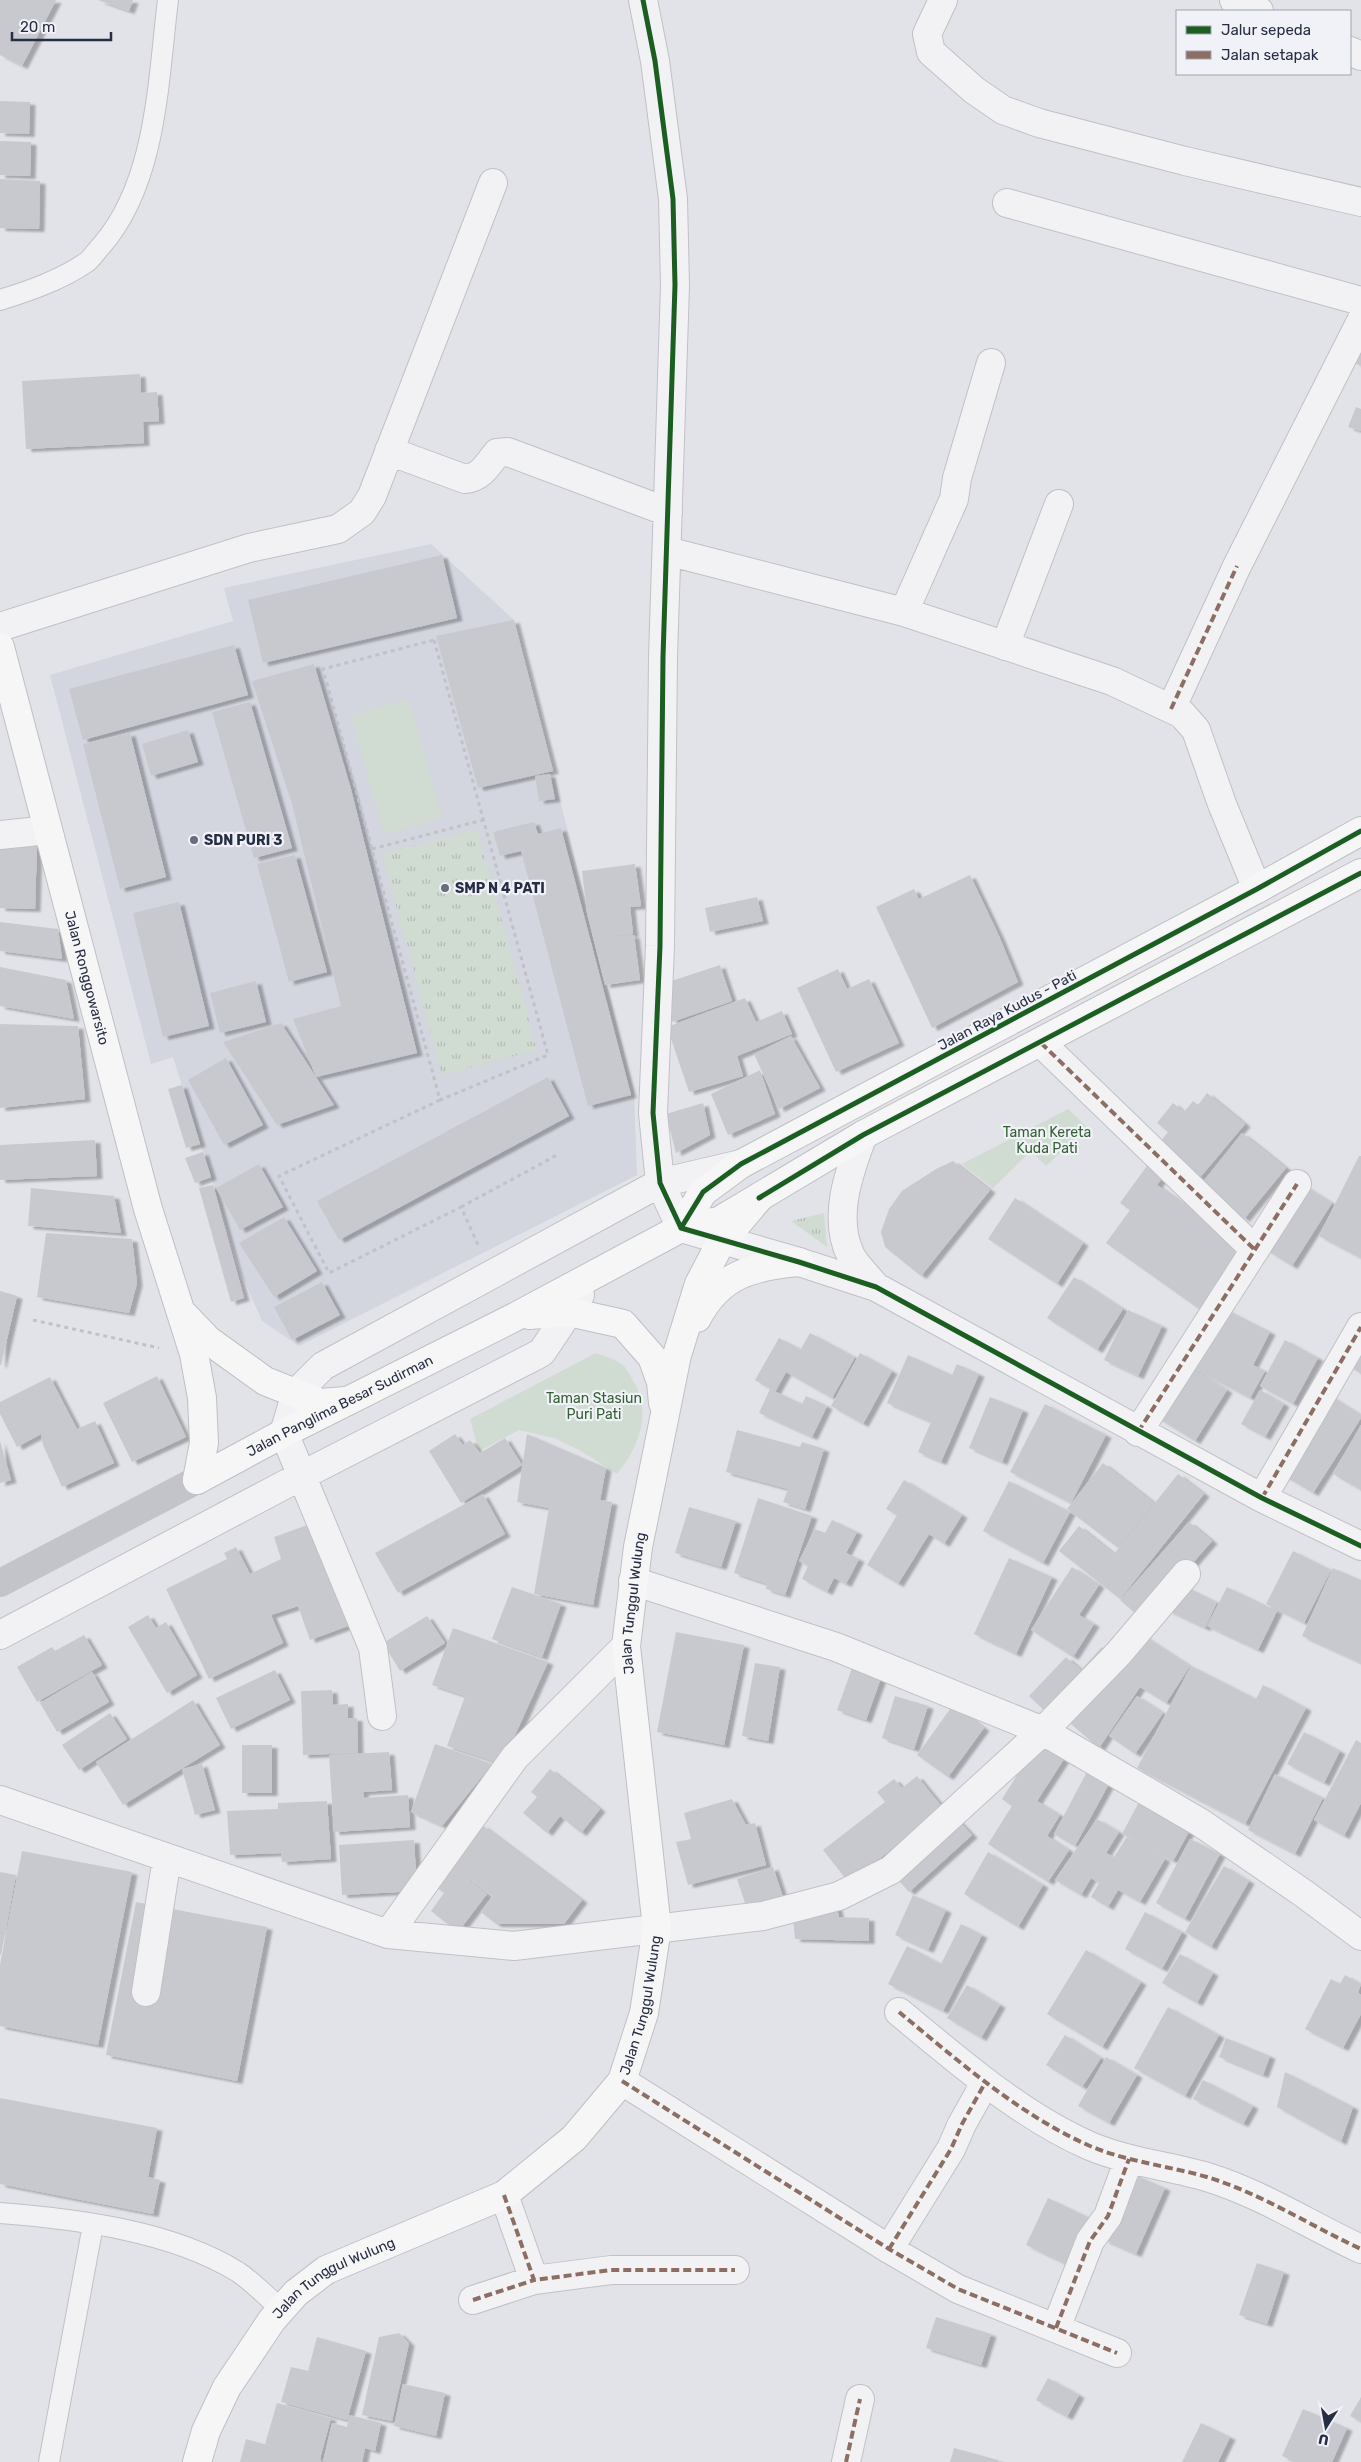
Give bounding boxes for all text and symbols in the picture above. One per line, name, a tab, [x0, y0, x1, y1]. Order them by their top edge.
scale bar	[12, 10, 111, 42]
legend	[1176, 10, 1351, 75]
text: 20 m	[20, 18, 55, 36]
text: Jalur sepeda	[1221, 21, 1311, 39]
text: Jalan setapak	[1221, 46, 1319, 64]
place label: SDN PURI 3	[204, 832, 282, 849]
marker: SDN PURI 3	[188, 834, 200, 846]
place label: SMP N 4 PATI	[455, 880, 545, 897]
marker: SMP N 4 PATI	[439, 882, 451, 894]
street label: Jalan Ronggowarsito	[61, 909, 112, 1047]
street label: Jalan Raya Kudus - Pati	[935, 967, 1079, 1054]
park label: Taman Kereta Kuda Pati	[1003, 1124, 1091, 1157]
street label: Jalan Panglima Besar Sudirman	[244, 1352, 436, 1461]
park label: Taman Stasiun Puri Pati	[546, 1390, 642, 1423]
street label: Jalan Tunggul Wulung	[618, 1531, 650, 1675]
street label: Jalan Tunggul Wulung	[616, 1934, 665, 2077]
street label: Jalan Tunggul Wulung	[269, 2234, 398, 2322]
north arrow	[1301, 2402, 1351, 2452]
text: U	[1317, 2430, 1330, 2449]

